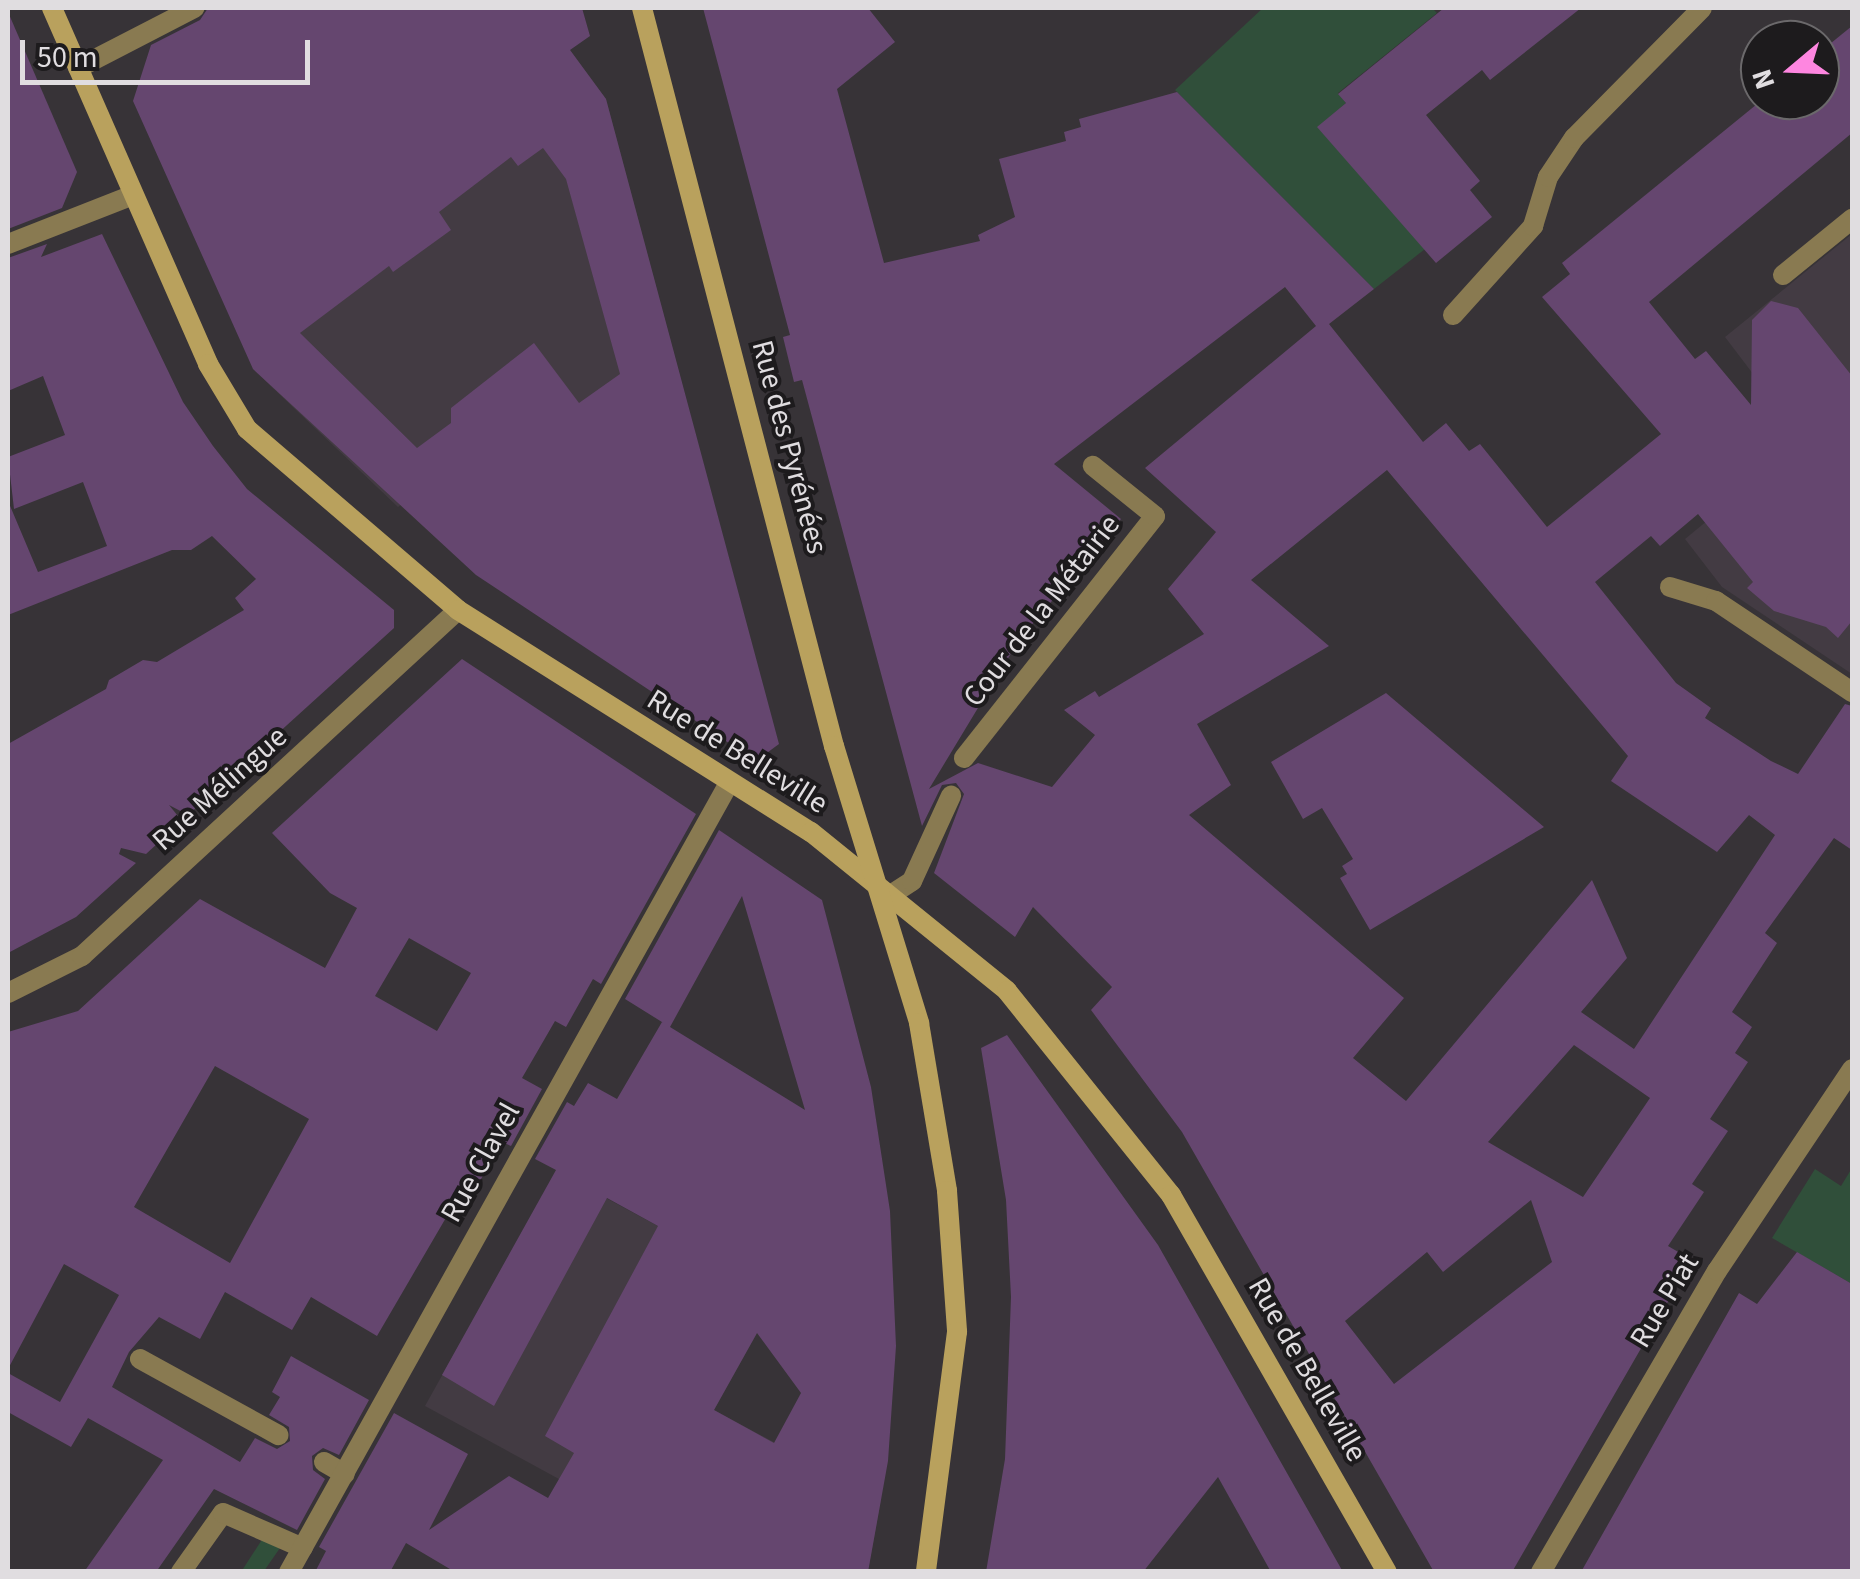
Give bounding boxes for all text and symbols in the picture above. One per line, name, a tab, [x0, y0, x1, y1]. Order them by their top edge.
scale bar	[25, 20, 315, 82]
north arrow	[1740, 20, 1840, 120]
text: 50 m	[37, 36, 98, 79]
text: N	[1742, 64, 1785, 94]
street label: Rue des Pyrénées	[743, 337, 835, 557]
street label: Cour de la Métairie	[956, 508, 1128, 714]
street label: Rue de Belleville	[640, 682, 834, 822]
street label: Rue Mélingue	[145, 719, 295, 859]
street label: Rue Clavel	[434, 1097, 528, 1229]
street label: Rue Piat	[1623, 1247, 1707, 1355]
street label: Rue de Belleville	[1240, 1272, 1374, 1468]

